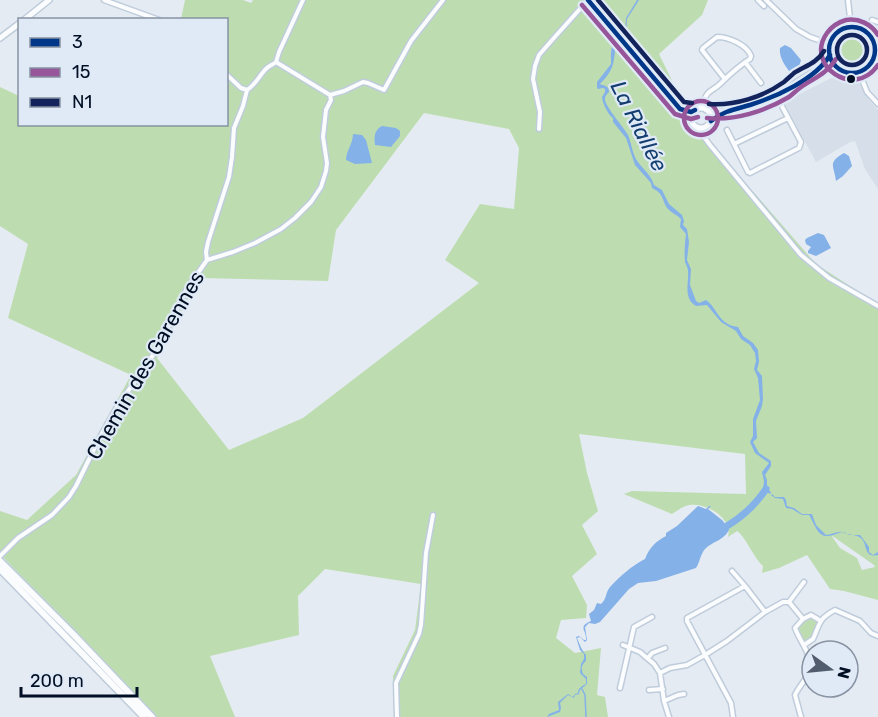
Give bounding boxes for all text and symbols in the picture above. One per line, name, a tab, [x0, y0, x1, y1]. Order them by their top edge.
legend	[18, 18, 228, 126]
text: 3	[72, 31, 83, 53]
text: 15	[72, 61, 90, 83]
unlabelled marker	[845, 73, 857, 85]
water label: La Riallée	[605, 76, 673, 176]
text: N1	[72, 91, 92, 113]
street label: Chemin des Garennes	[81, 266, 209, 464]
north arrow	[800, 639, 860, 699]
scale bar	[21, 660, 136, 698]
text: N	[833, 665, 855, 681]
text: 200 m	[30, 670, 84, 692]

